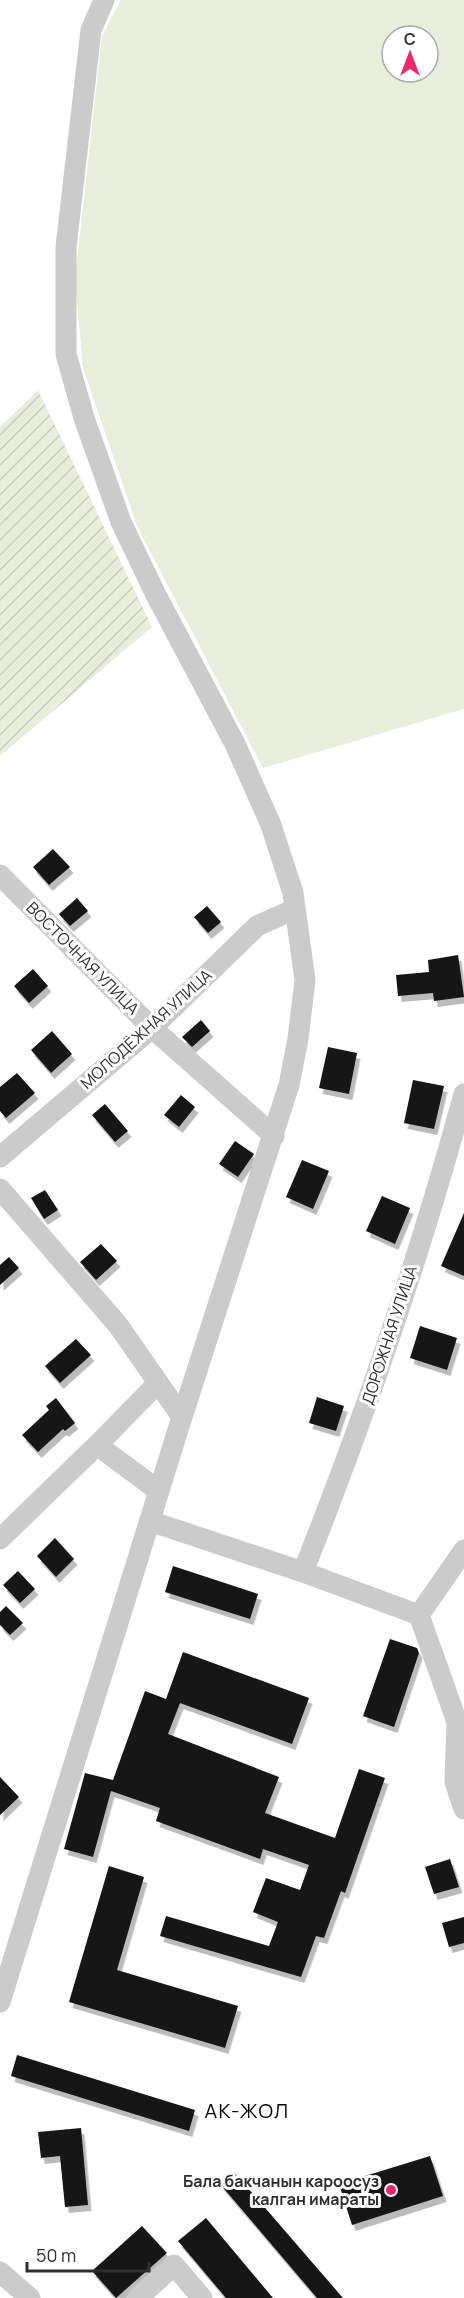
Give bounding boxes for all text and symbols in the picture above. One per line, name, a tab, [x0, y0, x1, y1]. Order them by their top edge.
north arrow	[380, 24, 440, 84]
text: С	[404, 28, 416, 50]
street label: ВОСТОЧНАЯ УЛИЦА	[22, 897, 144, 1019]
street label: МОЛОДЁЖНАЯ УЛИЦА	[76, 964, 216, 1094]
street label: ДОРОЖНАЯ УЛИЦА	[356, 1263, 422, 1407]
district label: АК-ЖОЛ	[204, 2097, 290, 2124]
place label: Бала бакчанын кароосуз калган имараты	[183, 2170, 379, 2210]
marker: Бала бакчанын кароосуз калган имараты	[384, 2183, 398, 2197]
scale bar	[27, 2235, 148, 2273]
text: 50 m	[36, 2243, 76, 2267]

